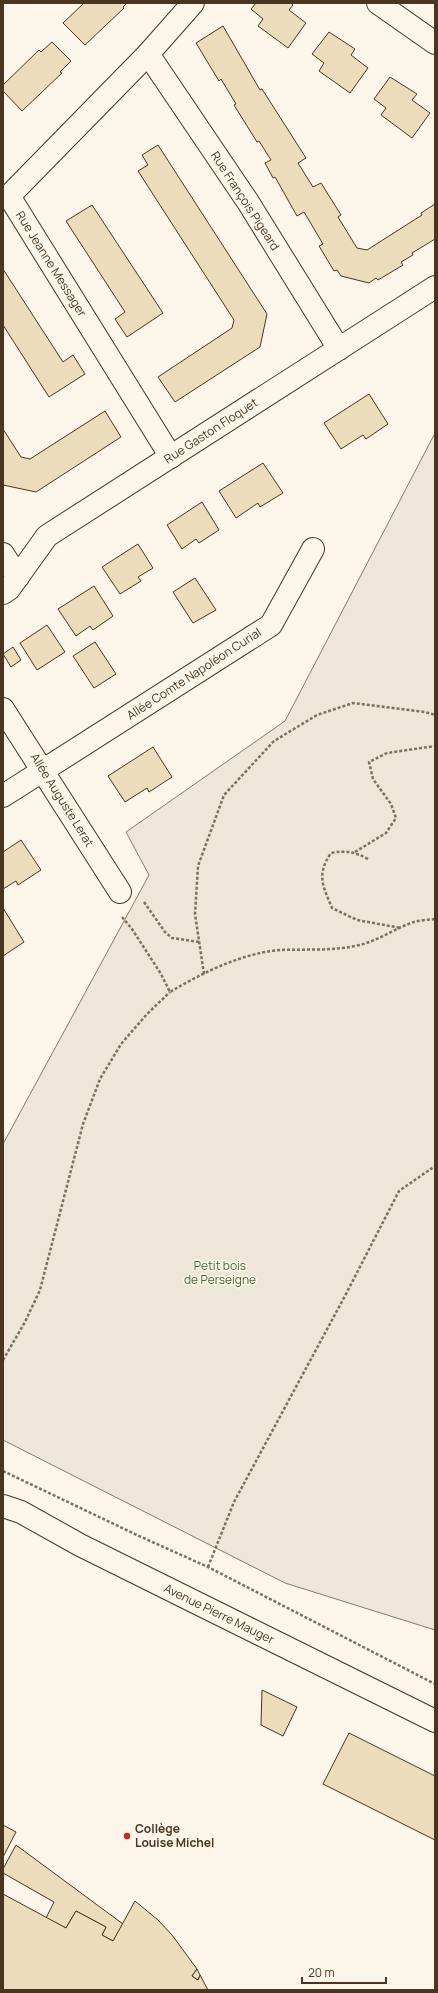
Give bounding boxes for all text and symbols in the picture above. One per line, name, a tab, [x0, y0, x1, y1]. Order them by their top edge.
street label: Rue François Pigeard	[207, 148, 284, 254]
street label: Rue Jeanne Messager	[12, 208, 91, 320]
street label: Rue Gaston Floquet	[161, 394, 261, 467]
street label: Allée Comte Napoléon Curial	[123, 624, 264, 724]
street label: Allée Auguste Lerat	[27, 750, 98, 850]
park label: Petit bois de Perseigne	[184, 1257, 256, 1288]
street label: Avenue Pierre Mauger	[161, 1579, 278, 1648]
place label: Collège Louise Michel	[135, 1820, 214, 1851]
marker: Collège Louise Michel	[122, 1831, 132, 1841]
scale bar	[302, 1959, 386, 1985]
text: 20 m	[308, 1964, 335, 1981]

